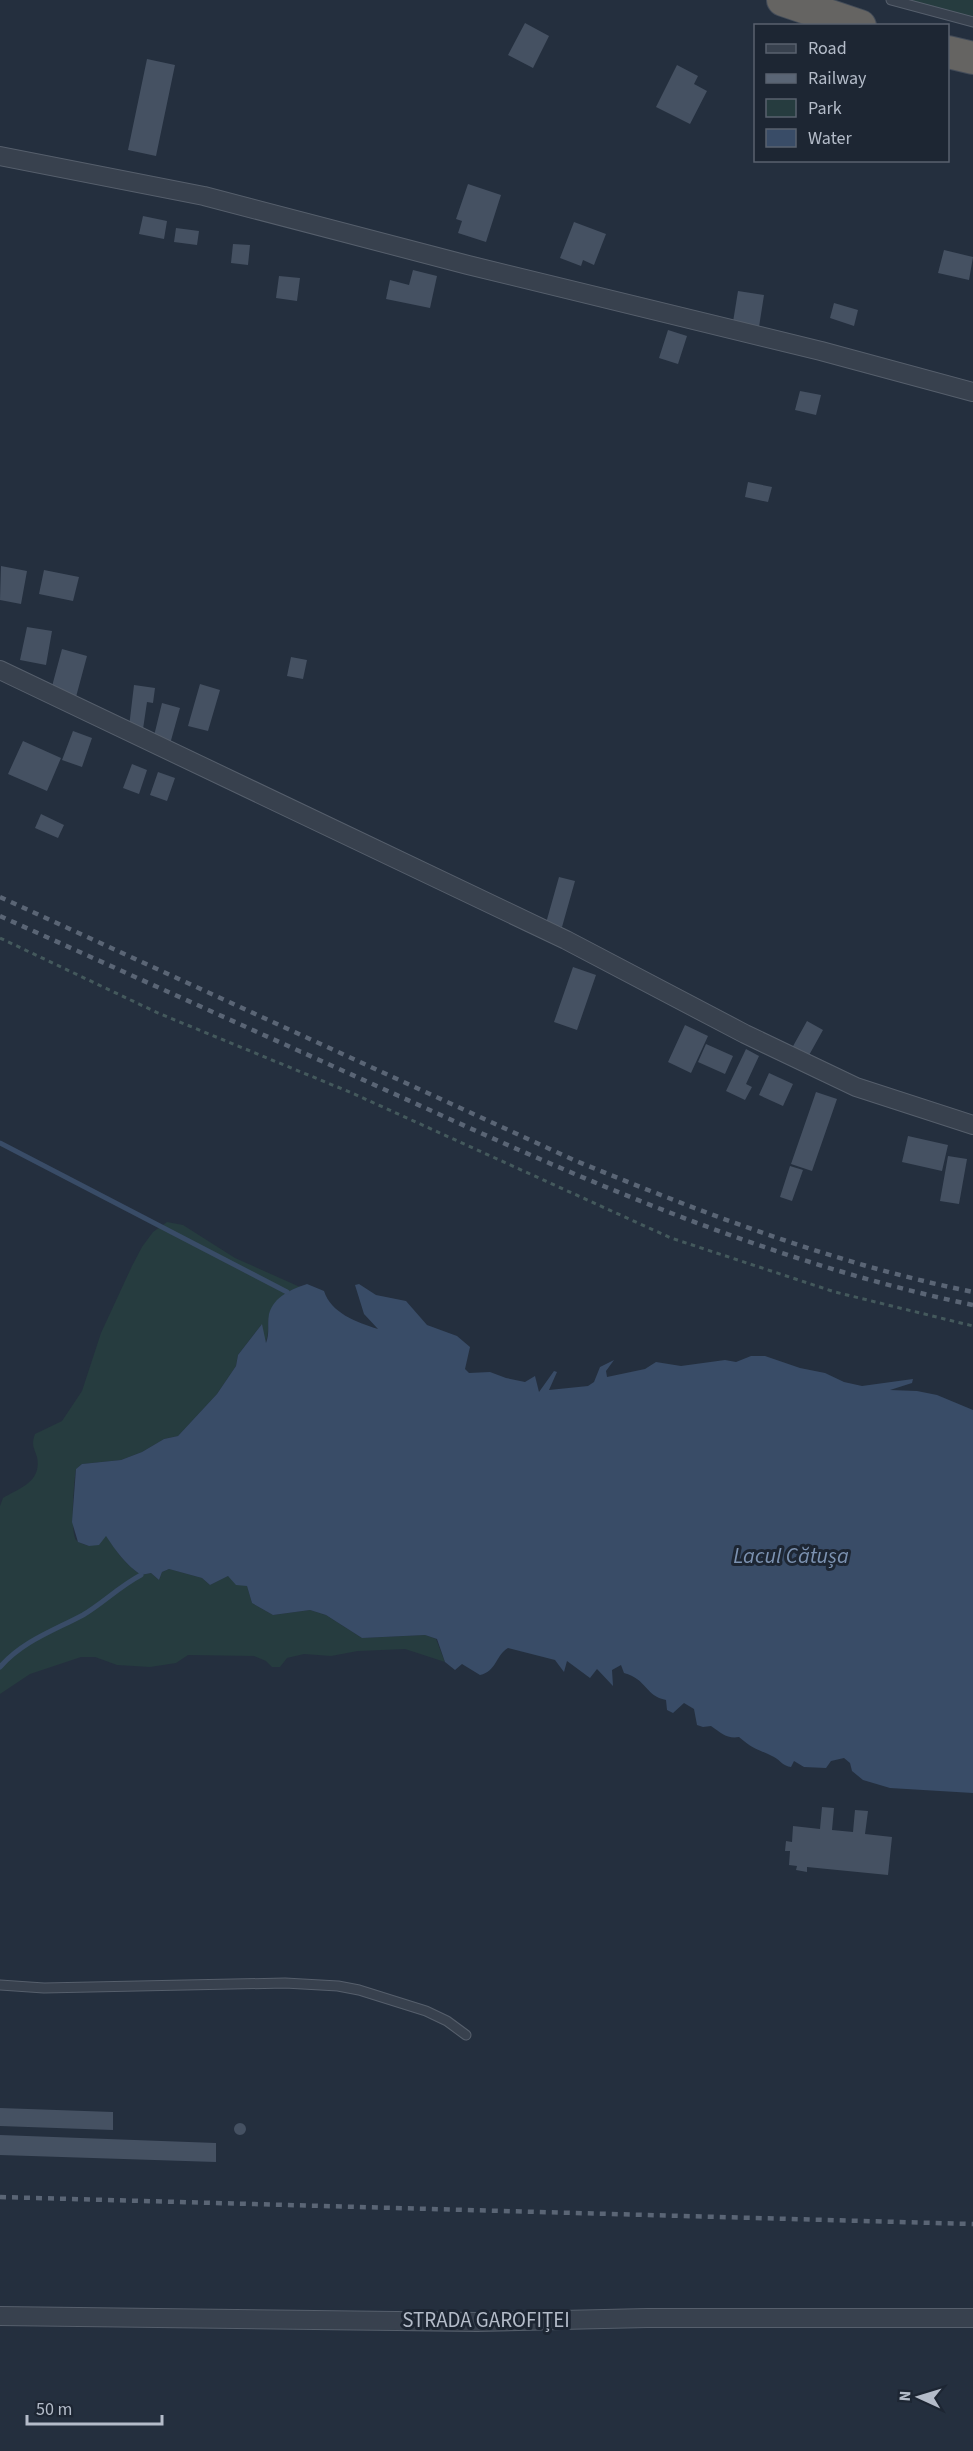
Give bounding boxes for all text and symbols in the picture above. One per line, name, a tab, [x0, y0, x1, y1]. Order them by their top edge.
legend	[754, 24, 949, 162]
text: Road	[808, 36, 847, 61]
text: Railway	[808, 66, 867, 91]
text: Park	[808, 96, 842, 121]
text: Water	[808, 126, 852, 151]
water label: Lacul Cătușa	[733, 1540, 849, 1572]
street label: STRADA GAROFIȚEI	[402, 2305, 570, 2335]
north arrow	[889, 2367, 949, 2427]
scale bar	[27, 2388, 162, 2426]
text: N	[894, 2390, 916, 2402]
text: 50 m	[36, 2397, 72, 2422]

